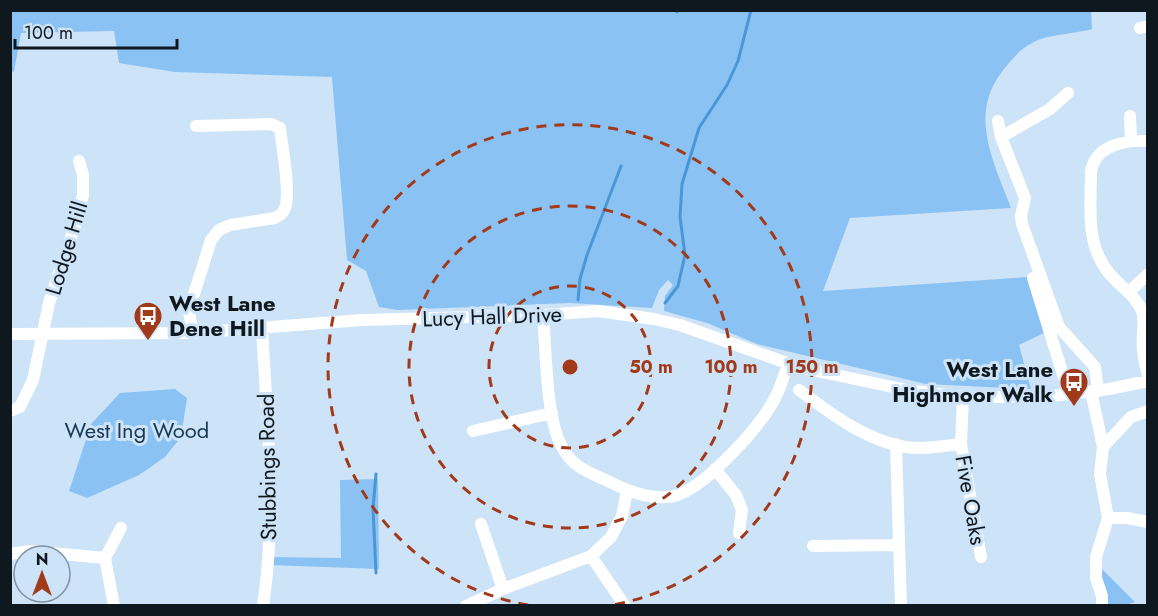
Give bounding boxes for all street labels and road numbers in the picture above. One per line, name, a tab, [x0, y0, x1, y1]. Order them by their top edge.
street label: Lodge Hill	[37, 197, 95, 299]
street label: Lucy Hall Drive	[422, 298, 562, 334]
street label: Stubbings Road	[250, 393, 284, 541]
street label: Five Oaks	[947, 453, 995, 547]

